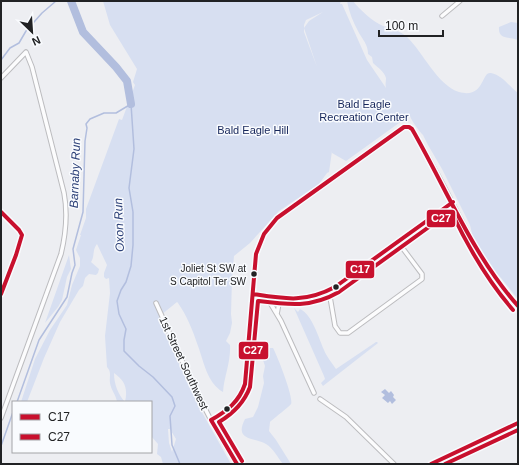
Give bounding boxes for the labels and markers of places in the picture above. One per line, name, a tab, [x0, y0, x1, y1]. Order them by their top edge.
place label: Joliet St SW at S Capitol Ter SW	[170, 263, 247, 287]
marker: Joliet St SW at S Capitol Ter SW	[249, 269, 259, 279]
unlabelled marker	[331, 282, 341, 292]
unlabelled marker	[222, 404, 232, 414]

